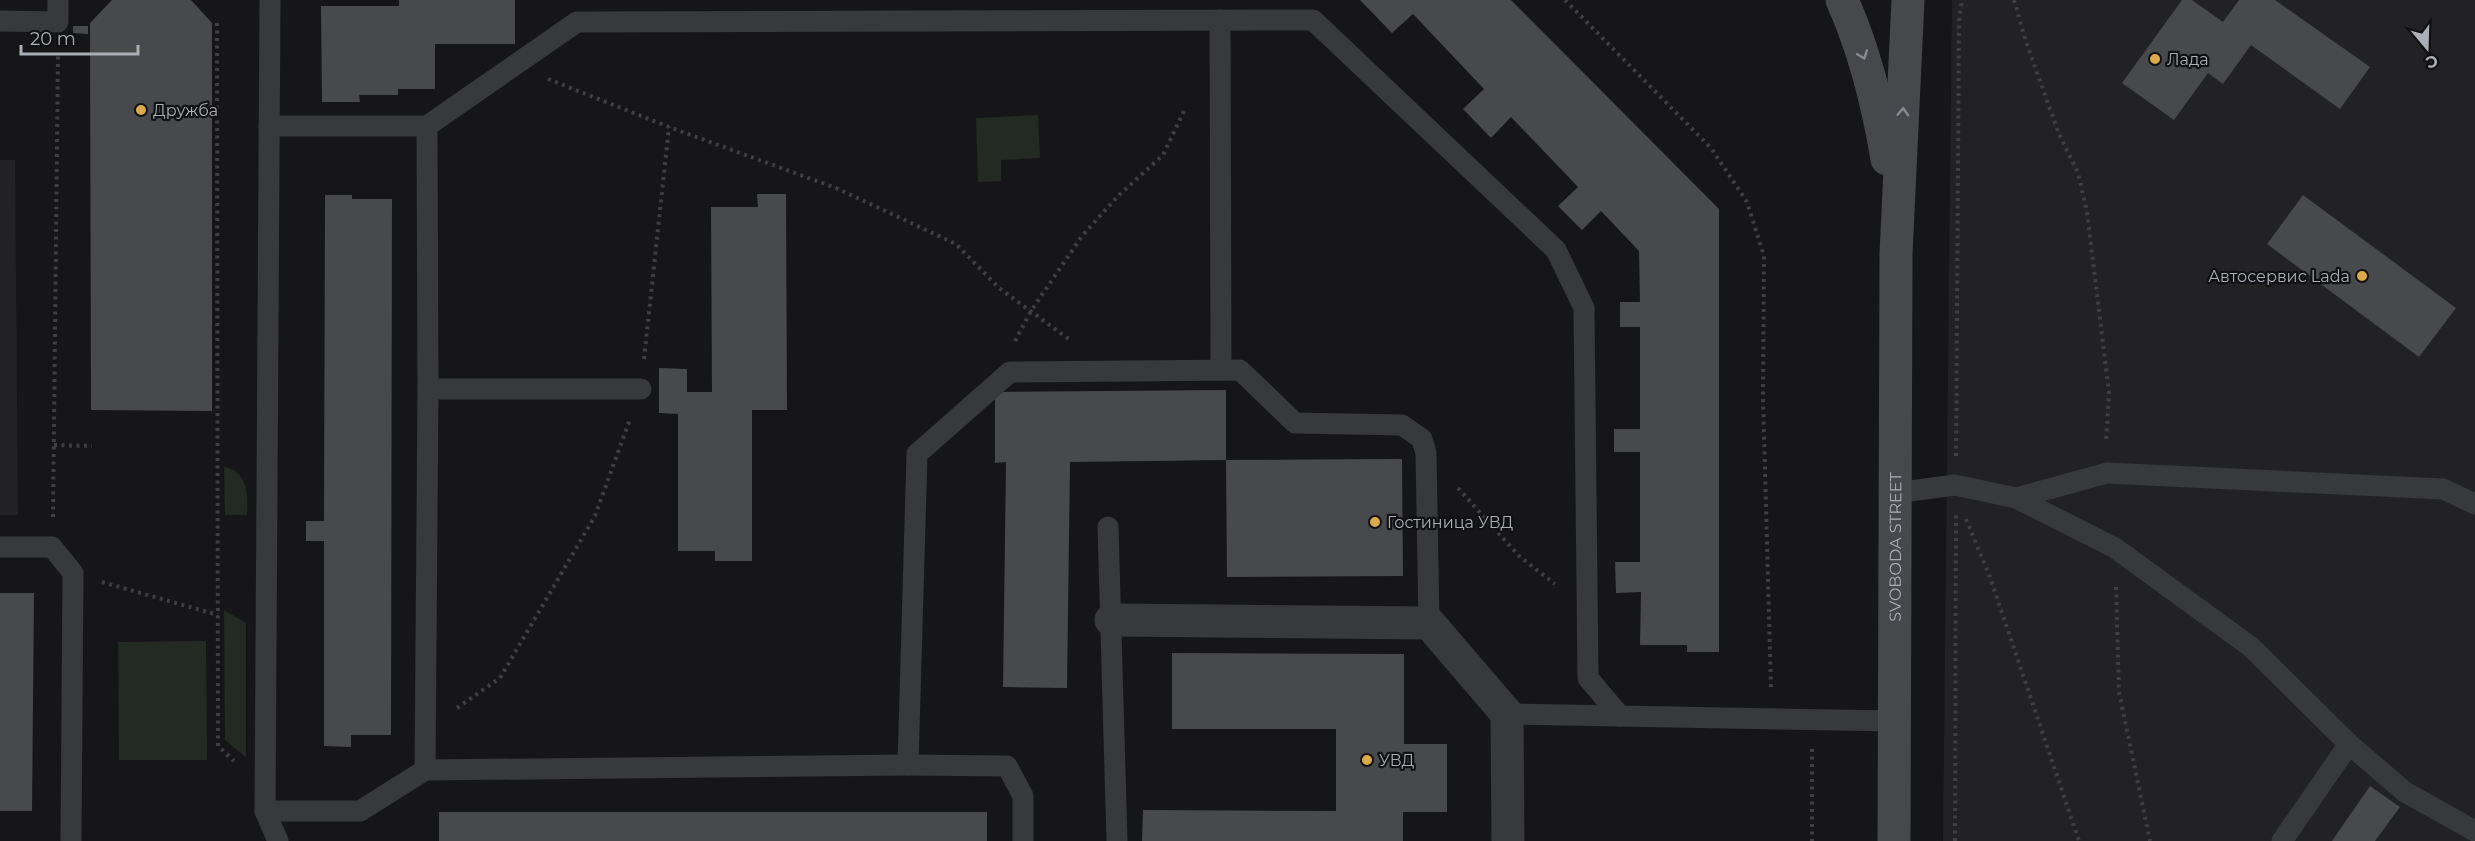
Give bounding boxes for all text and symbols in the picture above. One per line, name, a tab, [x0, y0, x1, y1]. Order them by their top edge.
scale bar	[21, 18, 138, 56]
north arrow	[2397, 18, 2457, 78]
text: 20 m	[30, 28, 76, 50]
one-way arrow	[1855, 49, 1868, 60]
place label: Лада	[2167, 50, 2209, 69]
text: С	[2423, 51, 2440, 73]
marker: Лада	[2148, 52, 2162, 66]
place label: Дружба	[153, 101, 218, 120]
marker: Дружба	[134, 103, 148, 117]
one-way arrow	[1896, 107, 1909, 116]
place label: Автосервис Lada	[2208, 267, 2350, 286]
marker: Автосервис Lada	[2355, 269, 2369, 283]
street label: SVOBODA STREET	[1886, 471, 1905, 622]
place label: Гостиница УВД	[1387, 513, 1514, 532]
marker: Гостиница УВД	[1368, 515, 1382, 529]
place label: УВД	[1379, 751, 1414, 770]
marker: УВД	[1360, 753, 1374, 767]

